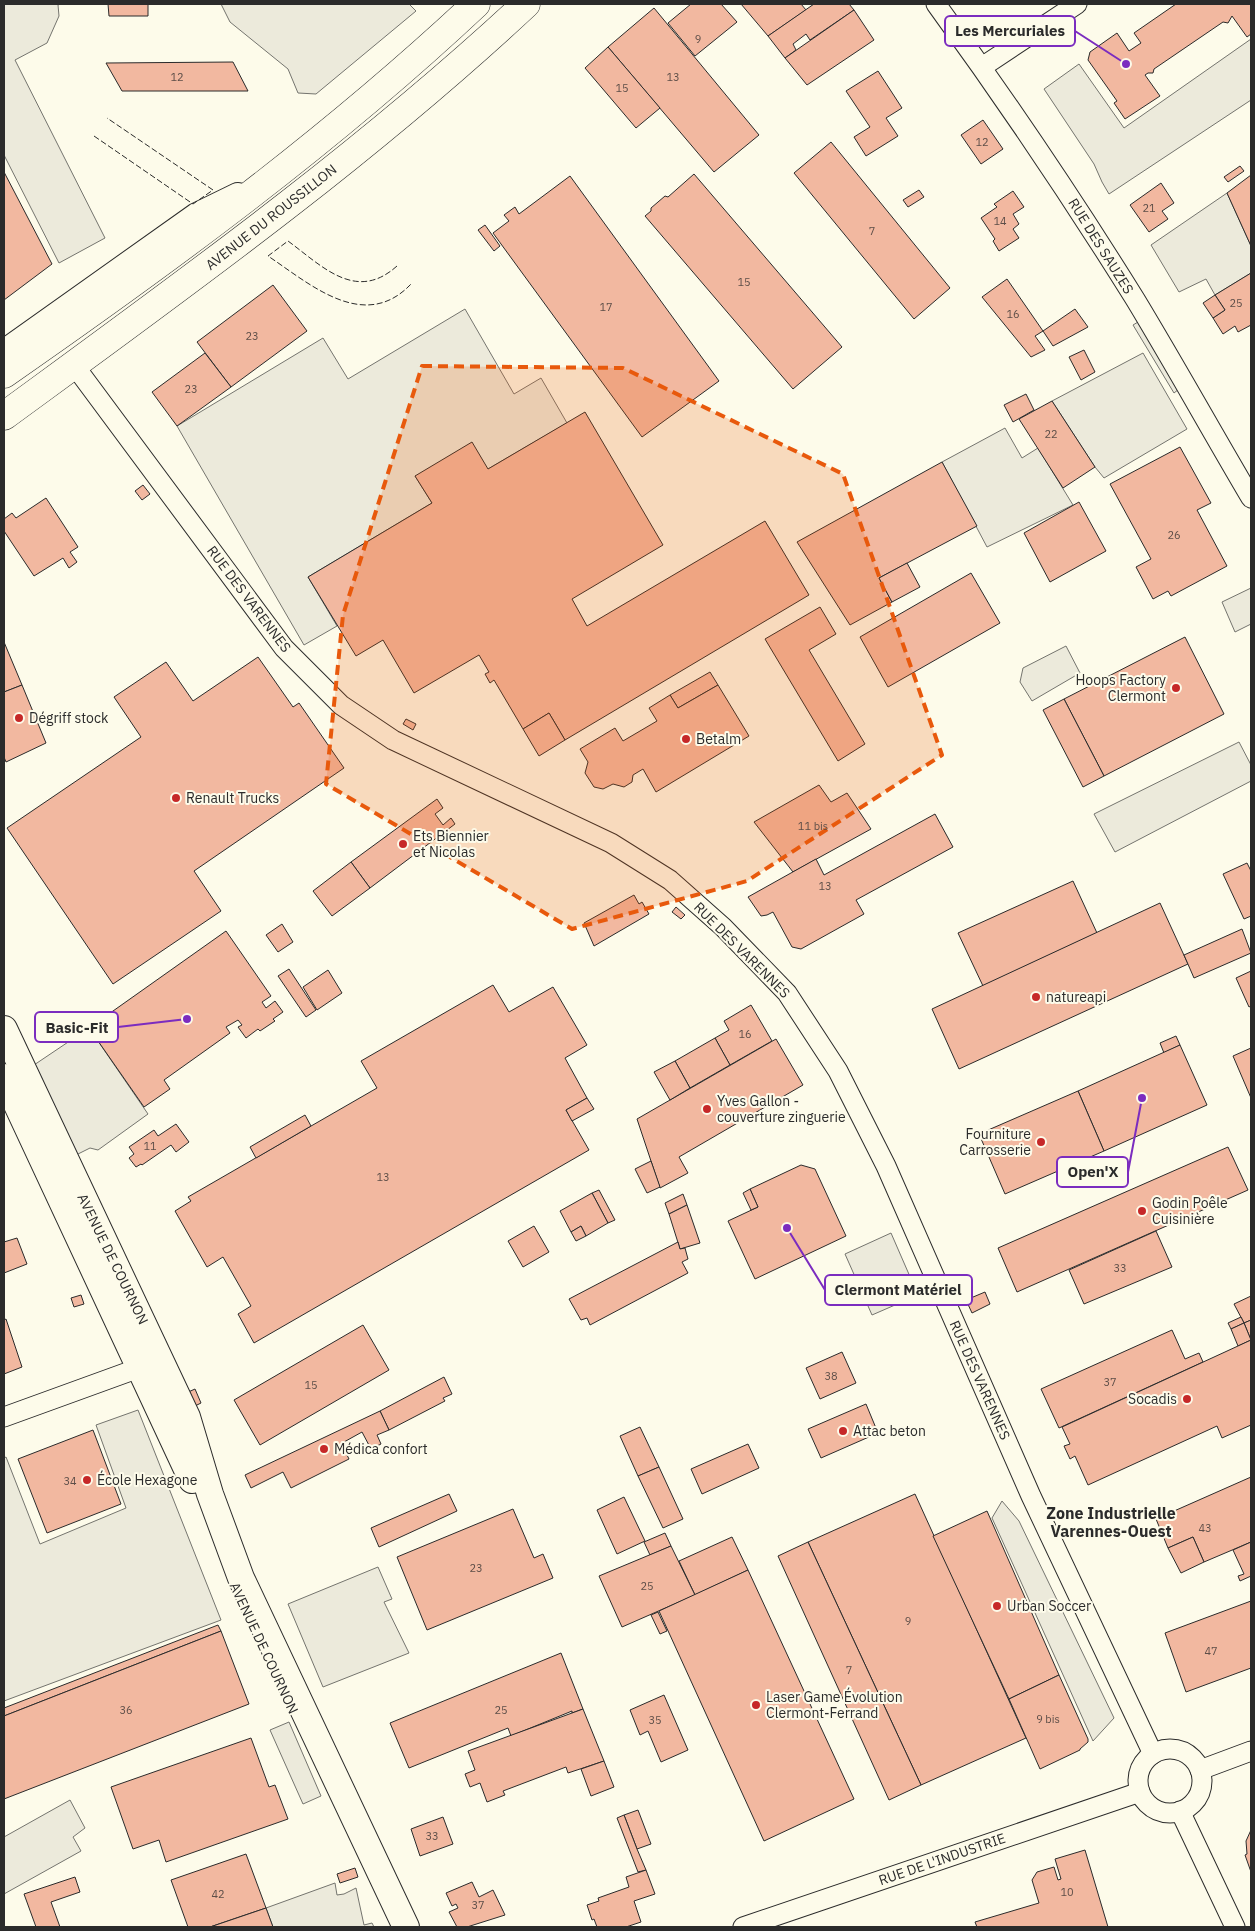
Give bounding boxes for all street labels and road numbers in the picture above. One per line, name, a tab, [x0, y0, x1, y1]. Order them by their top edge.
street label: AVENUE DU ROUSSILLON	[202, 160, 340, 274]
street label: RUE DES SAUZES	[1064, 195, 1138, 297]
street label: RUE DES VARENNES	[203, 542, 295, 656]
street label: RUE DES VARENNES	[690, 898, 794, 1002]
street label: AVENUE DE COURNON	[73, 1191, 153, 1327]
street label: RUE DES VARENNES	[946, 1317, 1014, 1443]
street label: AVENUE DE COURNON	[226, 1579, 302, 1717]
street label: RUE DE L'INDUSTRIE	[876, 1829, 1008, 1889]

